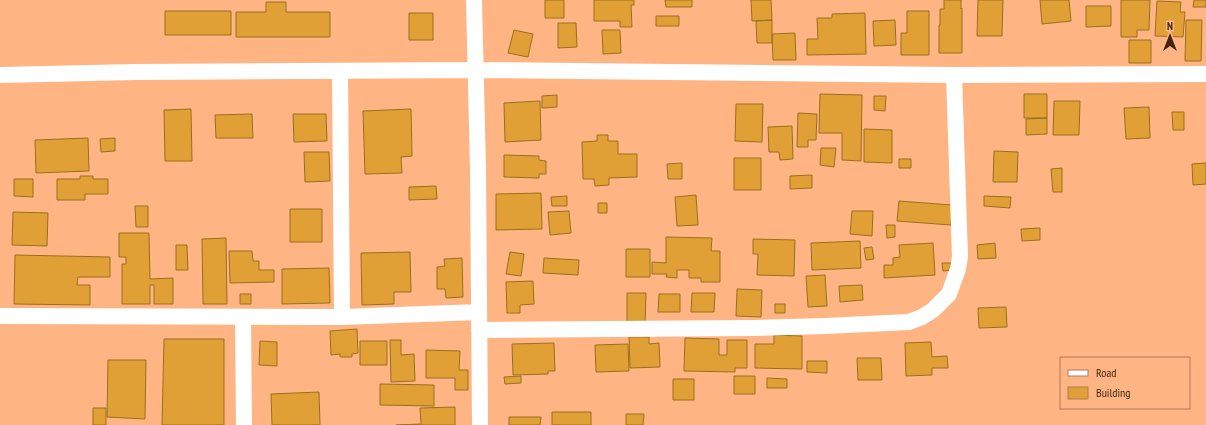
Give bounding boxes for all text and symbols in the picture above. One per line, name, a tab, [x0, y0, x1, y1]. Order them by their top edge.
north arrow	[1150, 16, 1190, 56]
text: N	[1167, 19, 1173, 33]
legend	[1060, 357, 1190, 409]
text: Road	[1096, 365, 1116, 380]
text: Building	[1096, 385, 1131, 400]

